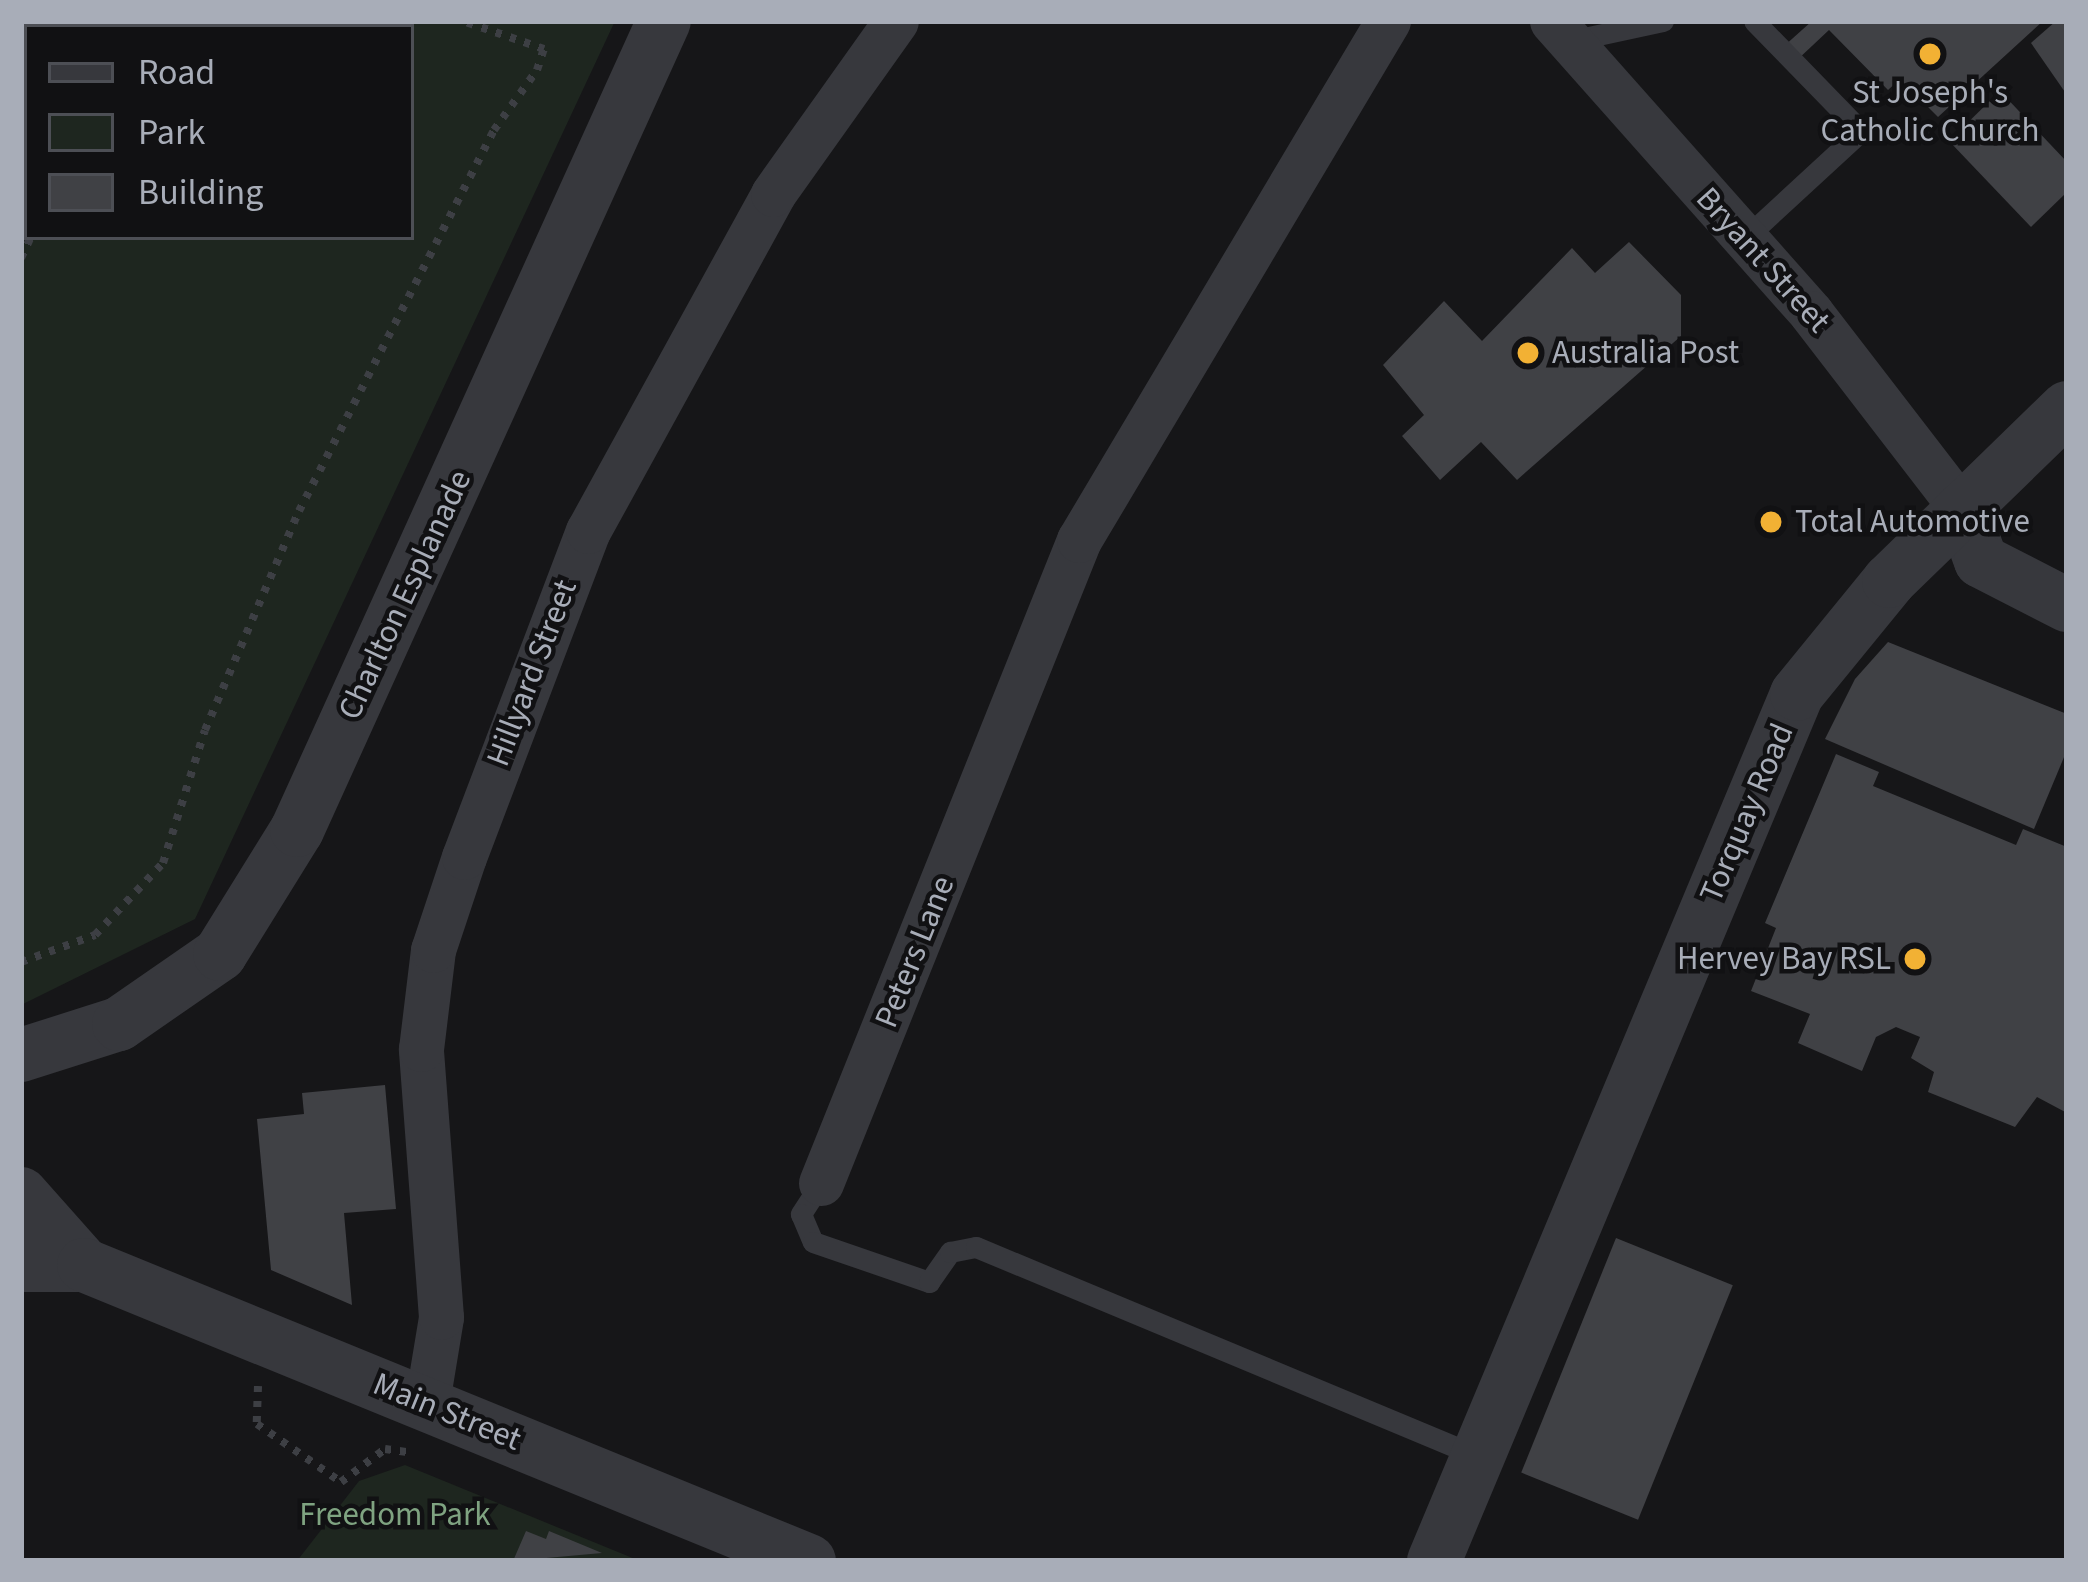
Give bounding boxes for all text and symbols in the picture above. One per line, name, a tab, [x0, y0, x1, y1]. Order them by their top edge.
legend	[24, 24, 414, 240]
marker: St Joseph's Catholic Church	[1917, 41, 1943, 67]
text: Road	[138, 47, 215, 98]
place label: St Joseph's Catholic Church	[1820, 73, 2040, 151]
text: Park	[138, 107, 205, 158]
text: Building	[138, 167, 263, 218]
street label: Bryant Street	[1688, 179, 1838, 341]
place label: Australia Post	[1552, 333, 1739, 373]
marker: Australia Post	[1515, 340, 1541, 366]
street label: Charlton Esplanade	[330, 464, 480, 726]
place label: Total Automotive	[1795, 502, 2030, 542]
marker: Total Automotive	[1758, 509, 1784, 535]
street label: Hillyard Street	[478, 574, 586, 772]
street label: Torquay Road	[1692, 718, 1802, 908]
street label: Peters Lane	[867, 870, 963, 1034]
place label: Hervey Bay RSL	[1677, 939, 1891, 979]
marker: Hervey Bay RSL	[1902, 946, 1928, 972]
street label: Main Street	[367, 1364, 527, 1460]
park label: Freedom Park	[299, 1495, 491, 1535]

